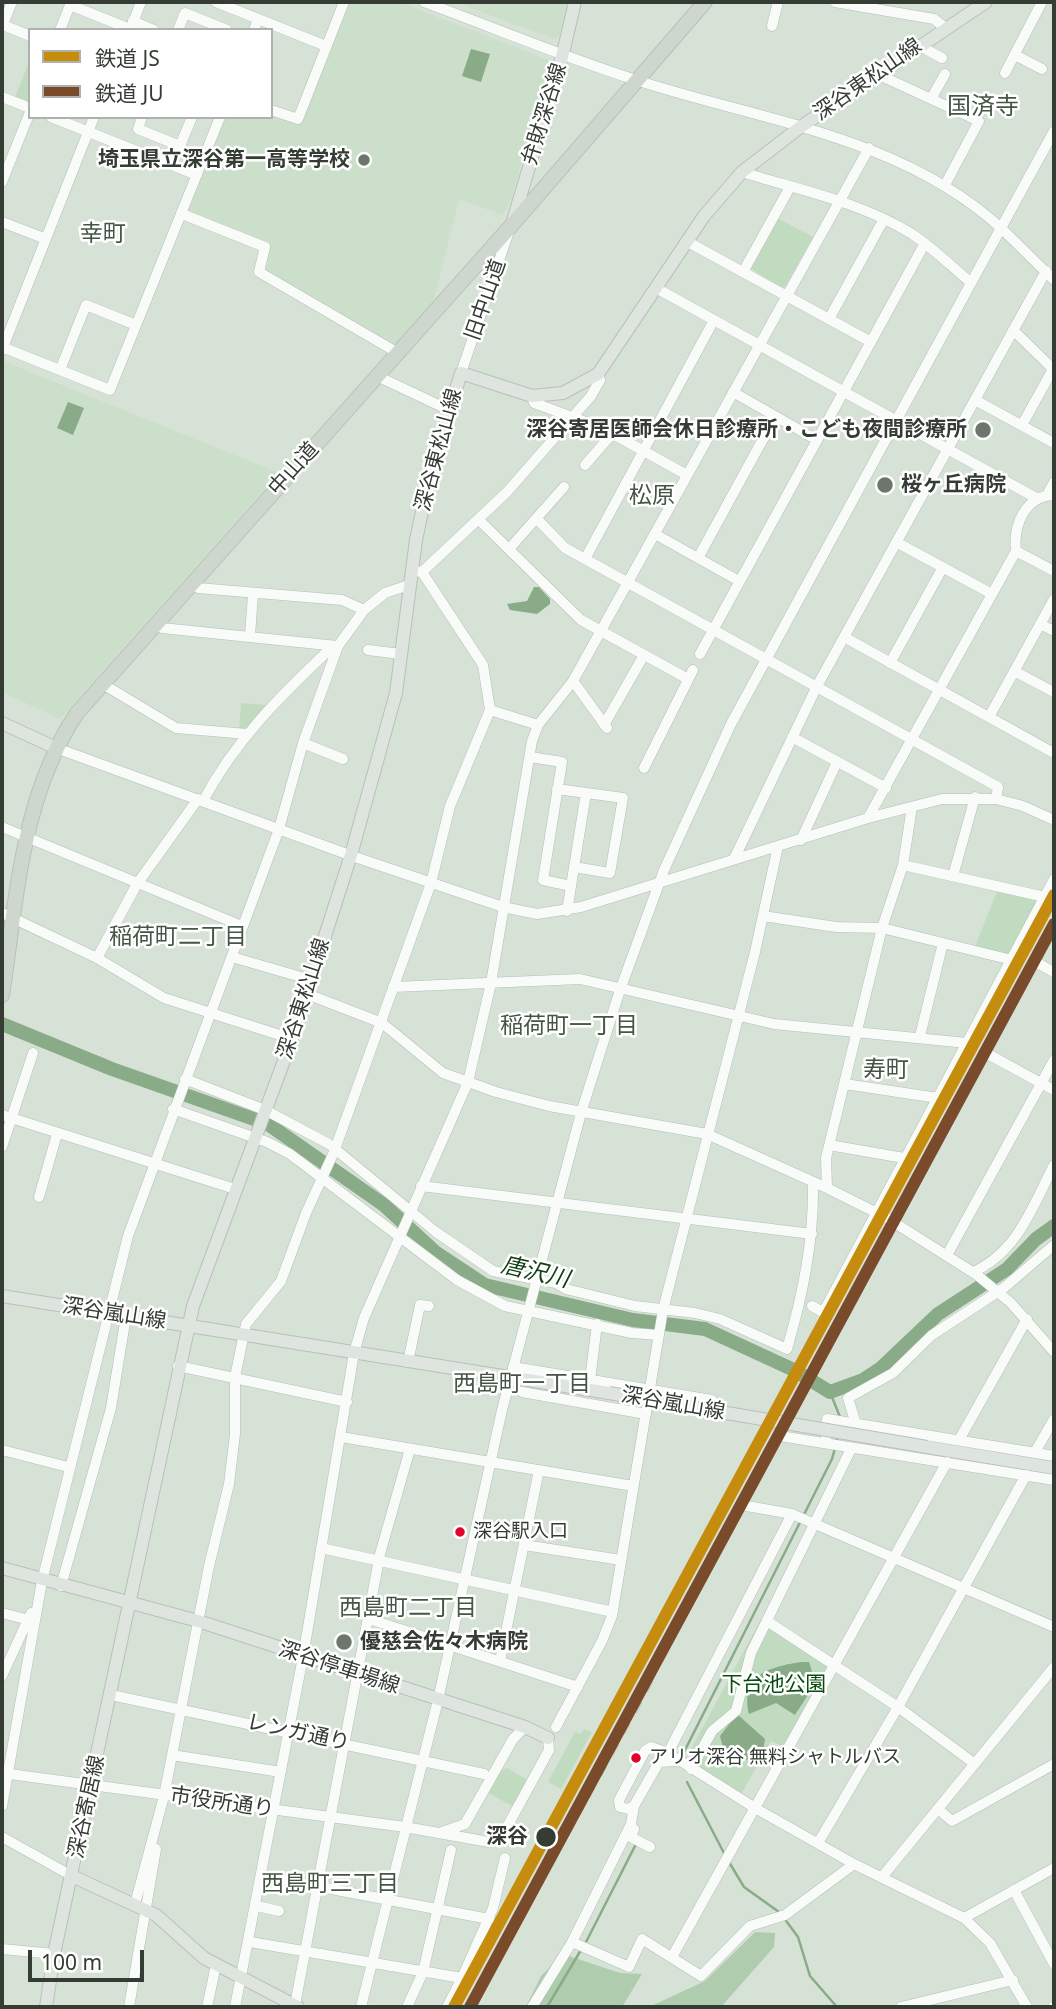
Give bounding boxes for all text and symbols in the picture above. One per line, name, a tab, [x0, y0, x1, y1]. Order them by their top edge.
legend	[28, 28, 273, 119]
street label: 深谷東松山線	[809, 34, 927, 126]
text: 鉄道 JS	[95, 44, 160, 72]
street label: 弁財深谷線	[518, 60, 572, 168]
text: 鉄道 JU	[95, 79, 164, 107]
district label: 国済寺	[947, 93, 1019, 121]
place label: 埼玉県立深谷第一高等学校	[98, 147, 350, 173]
marker: 埼玉県立深谷第一高等学校	[356, 152, 372, 168]
district label: 幸町	[80, 220, 126, 248]
street label: 旧中山道	[460, 256, 512, 344]
street label: 深谷東松山線	[411, 386, 467, 514]
place label: 深谷寄居医師会休日診療所・こども夜間診療所	[526, 417, 967, 443]
marker: 深谷寄居医師会休日診療所・こども夜間診療所	[973, 420, 993, 440]
street label: 中山道	[264, 437, 324, 501]
place label: 桜ヶ丘病院	[901, 472, 1006, 498]
marker: 桜ヶ丘病院	[875, 475, 895, 495]
district label: 松原	[629, 482, 675, 510]
district label: 稲荷町二丁目	[109, 923, 247, 951]
street label: 深谷東松山線	[273, 935, 335, 1063]
district label: 稲荷町一丁目	[500, 1012, 638, 1040]
district label: 寿町	[863, 1056, 909, 1084]
water label: 唐沢川	[498, 1252, 572, 1294]
street label: 深谷嵐山線	[60, 1293, 168, 1335]
district label: 西島町一丁目	[453, 1370, 591, 1398]
street label: 深谷嵐山線	[619, 1382, 727, 1426]
place label: 深谷駅入口	[473, 1521, 568, 1543]
marker: 深谷駅入口	[453, 1525, 467, 1539]
district label: 西島町二丁目	[339, 1594, 477, 1622]
place label: 優慈会佐々木病院	[360, 1629, 528, 1655]
marker: 優慈会佐々木病院	[334, 1632, 354, 1652]
street label: 深谷停車場線	[275, 1637, 403, 1699]
park label: 下台池公園	[722, 1672, 826, 1698]
street label: レンガ通り	[244, 1710, 352, 1756]
place label: アリオ深谷 無料シャトルバス	[649, 1747, 901, 1769]
marker: アリオ深谷 無料シャトルバス	[629, 1751, 643, 1765]
street label: 深谷寄居線	[64, 1753, 110, 1861]
street label: 市役所通り	[168, 1783, 276, 1823]
place label: 深谷	[486, 1824, 528, 1850]
marker: 深谷	[534, 1825, 558, 1849]
district label: 西島町三丁目	[261, 1870, 399, 1898]
scale bar	[32, 1936, 147, 1980]
text: 100 m	[41, 1948, 102, 1976]

